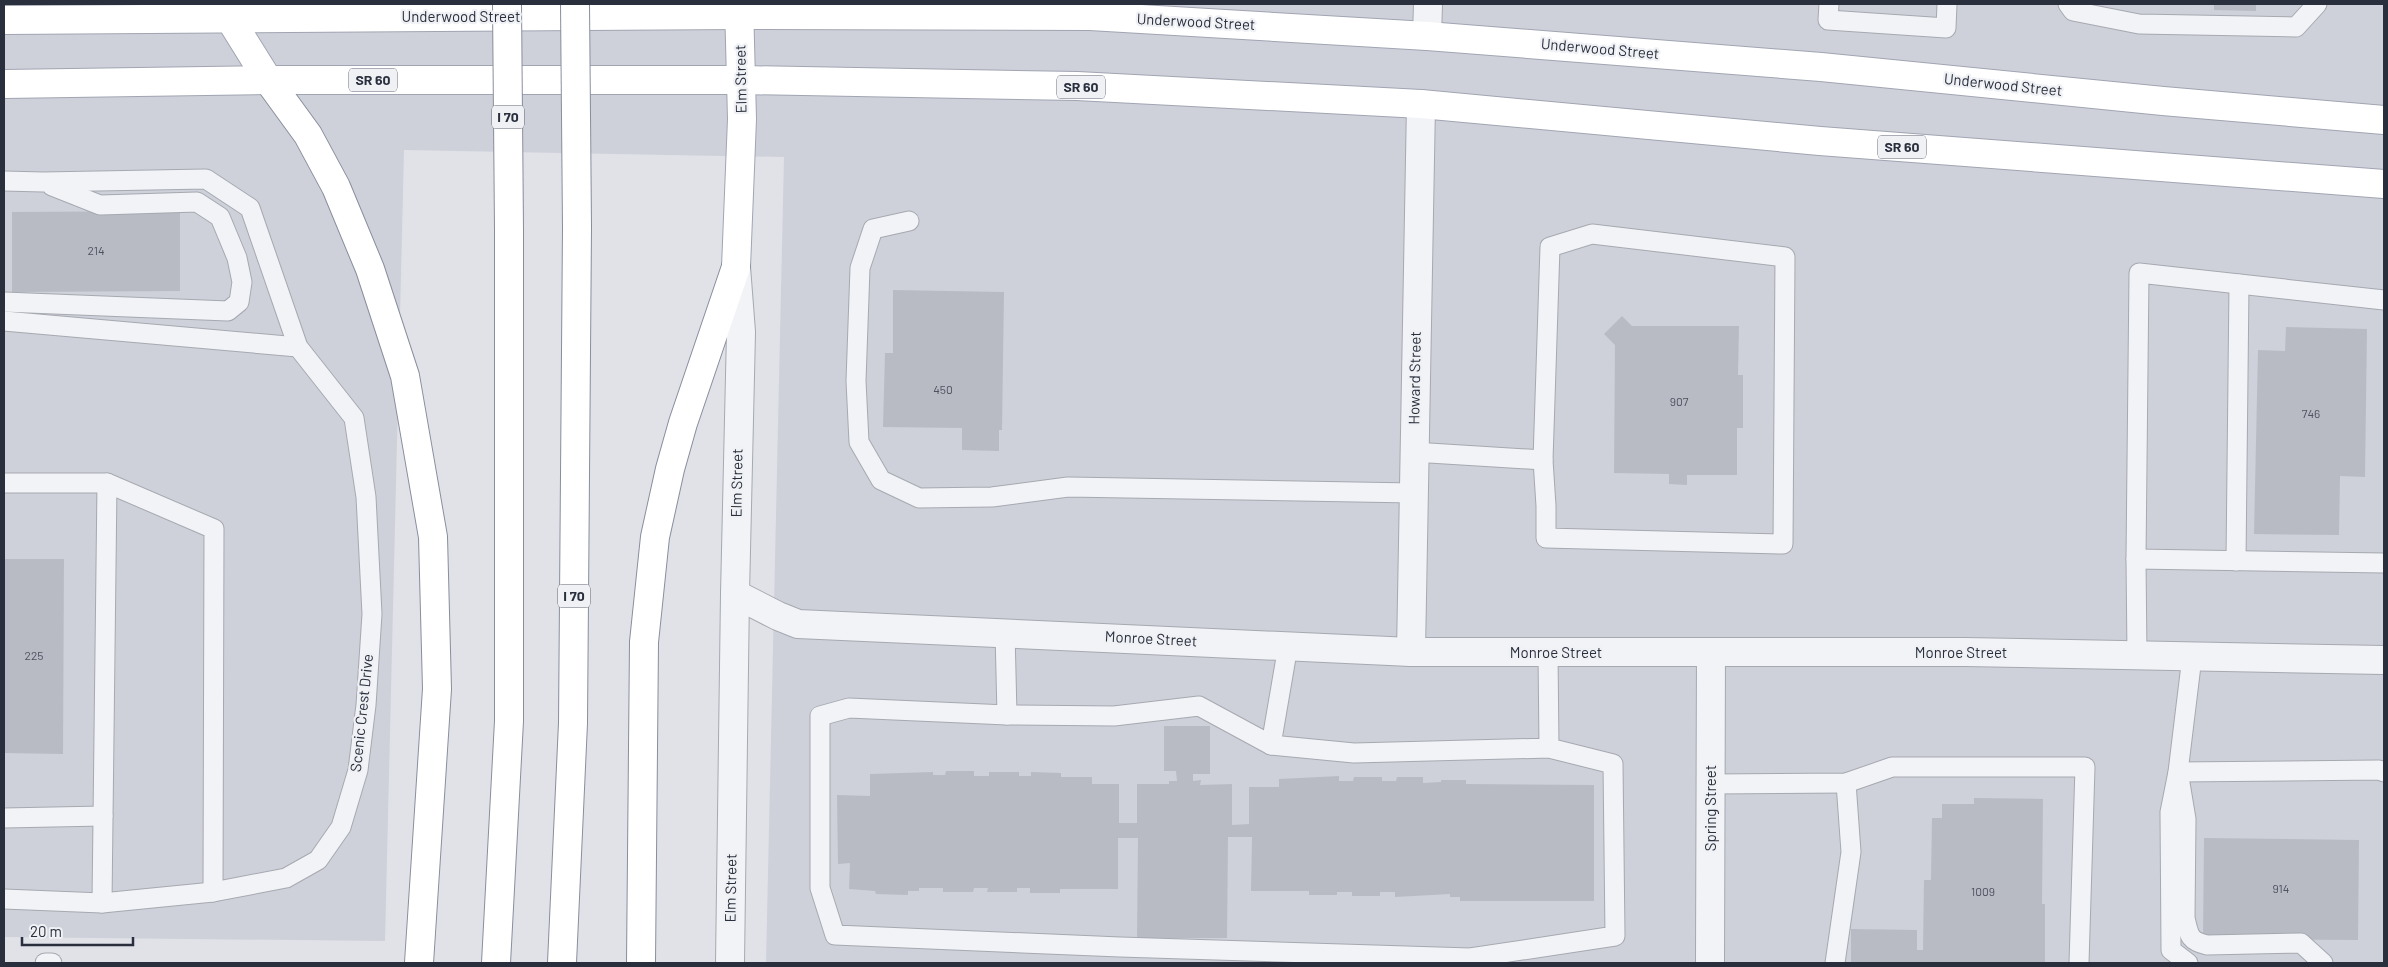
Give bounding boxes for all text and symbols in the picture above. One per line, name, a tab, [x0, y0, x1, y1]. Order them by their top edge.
street label: Underwood Street	[402, 7, 520, 25]
street label: Underwood Street	[1136, 9, 1256, 33]
street label: Underwood Street	[1540, 34, 1660, 62]
street label: Elm Street	[730, 44, 750, 114]
road number: SR 60	[349, 68, 397, 92]
street label: Underwood Street	[1943, 69, 2063, 99]
road number: SR 60	[1057, 75, 1105, 98]
road number: I 70	[492, 105, 524, 128]
road number: SR 60	[1878, 136, 1926, 158]
house number: 214	[87, 243, 105, 257]
street label: Howard Street	[1404, 331, 1424, 425]
house number: 450	[933, 382, 953, 396]
house number: 907	[1670, 394, 1689, 408]
house number: 746	[2302, 406, 2320, 420]
street label: Elm Street	[726, 448, 746, 518]
road number: I 70	[558, 584, 590, 608]
street label: Monroe Street	[1104, 627, 1198, 649]
street label: Monroe Street	[1510, 643, 1602, 661]
street label: Monroe Street	[1915, 643, 2007, 661]
house number: 225	[24, 648, 44, 662]
street label: Scenic Crest Drive	[346, 653, 376, 773]
street label: Spring Street	[1701, 765, 1719, 851]
street label: Elm Street	[720, 853, 740, 923]
house number: 914	[2273, 881, 2289, 895]
house number: 1009	[1971, 884, 1995, 898]
scale bar	[22, 914, 134, 946]
text: 20 m	[30, 922, 62, 940]

